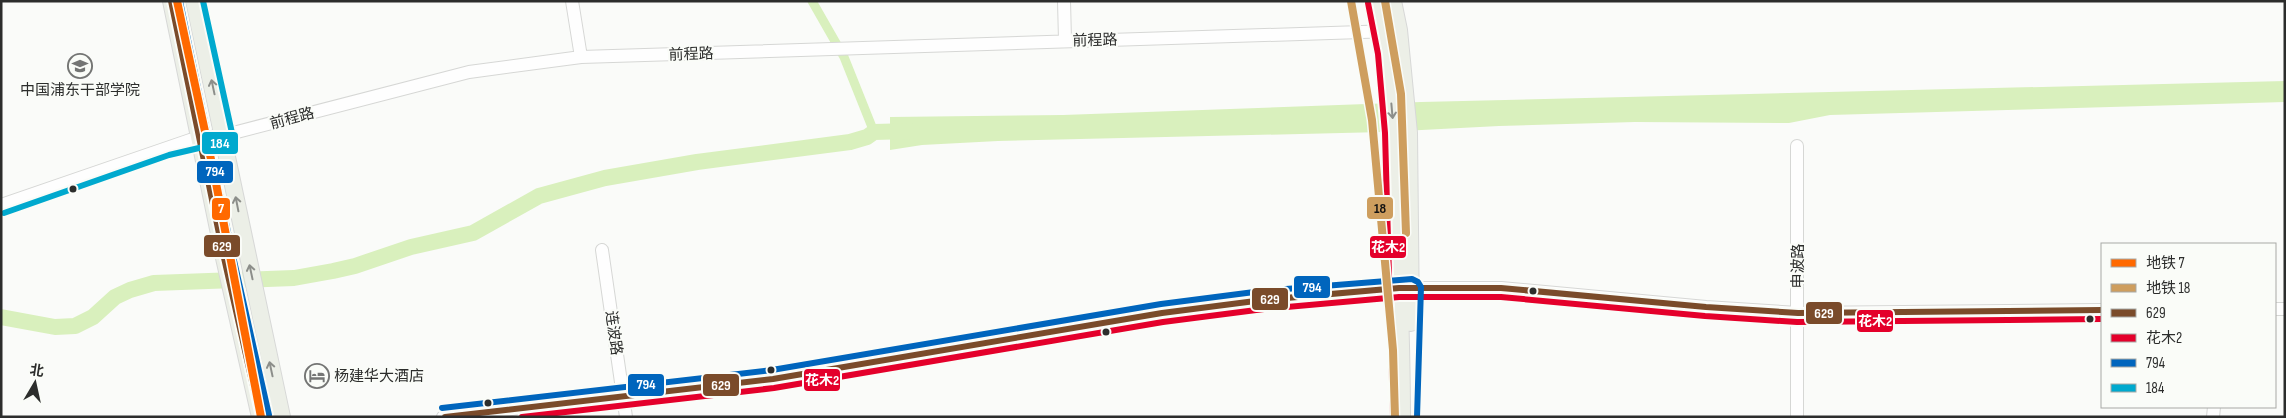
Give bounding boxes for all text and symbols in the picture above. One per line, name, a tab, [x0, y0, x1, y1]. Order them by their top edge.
street label: 前程路	[1072, 31, 1118, 50]
street label: 前程路	[668, 44, 714, 65]
school or university icon: 中国浦东干部学院	[67, 53, 93, 79]
one-way arrow	[208, 79, 217, 95]
place label: 中国浦东干部学院	[20, 81, 140, 100]
street label: 前程路	[268, 103, 316, 133]
one-way arrow	[1387, 103, 1397, 119]
line badge: 184	[201, 131, 239, 155]
text: 184	[211, 135, 230, 152]
line badge: 794	[196, 160, 234, 184]
text: 794	[205, 163, 225, 180]
unlabelled marker	[68, 184, 78, 194]
one-way arrow	[232, 196, 242, 212]
line badge: 18	[1366, 196, 1394, 220]
line badge: 7	[211, 197, 231, 221]
text: 7	[218, 200, 225, 217]
text: 18	[1374, 200, 1386, 217]
line badge: 629	[203, 234, 241, 258]
line badge: 花木2	[1369, 235, 1407, 259]
text: 629	[212, 238, 232, 255]
text: 花木2	[1371, 239, 1405, 256]
street label: 申波路	[1789, 243, 1808, 289]
legend	[2101, 243, 2276, 408]
text: 地铁 7	[2146, 254, 2184, 273]
one-way arrow	[246, 265, 255, 281]
line badge: 794	[1293, 275, 1331, 299]
text: 794	[1302, 279, 1322, 296]
text: 地铁 18	[2146, 279, 2190, 298]
unlabelled marker	[1528, 286, 1538, 296]
line badge: 629	[1251, 287, 1289, 311]
text: 629	[1260, 291, 1280, 308]
line badge: 629	[1805, 301, 1843, 325]
text: 629	[2146, 304, 2166, 323]
text: 629	[1814, 305, 1834, 322]
street label: 连波路	[601, 309, 626, 357]
line badge: 花木2	[1856, 309, 1894, 333]
text: 花木2	[1858, 313, 1892, 330]
unlabelled marker	[2085, 314, 2095, 324]
unlabelled marker	[1101, 327, 1111, 337]
text: 花木2	[2146, 329, 2182, 348]
text: 794	[2146, 354, 2165, 373]
north arrow	[10, 358, 60, 408]
text: 北	[29, 361, 45, 380]
one-way arrow	[266, 362, 275, 378]
hotel icon: 杨建华大酒店	[304, 363, 330, 389]
unlabelled marker	[766, 365, 776, 375]
place label: 杨建华大酒店	[334, 367, 424, 386]
line badge: 花木2	[803, 368, 841, 392]
text: 花木2	[805, 372, 839, 389]
line badge: 794	[627, 373, 665, 397]
line badge: 629	[702, 373, 740, 397]
text: 794	[636, 376, 656, 393]
text: 629	[711, 377, 731, 394]
text: 184	[2146, 379, 2164, 398]
unlabelled marker	[483, 398, 493, 408]

